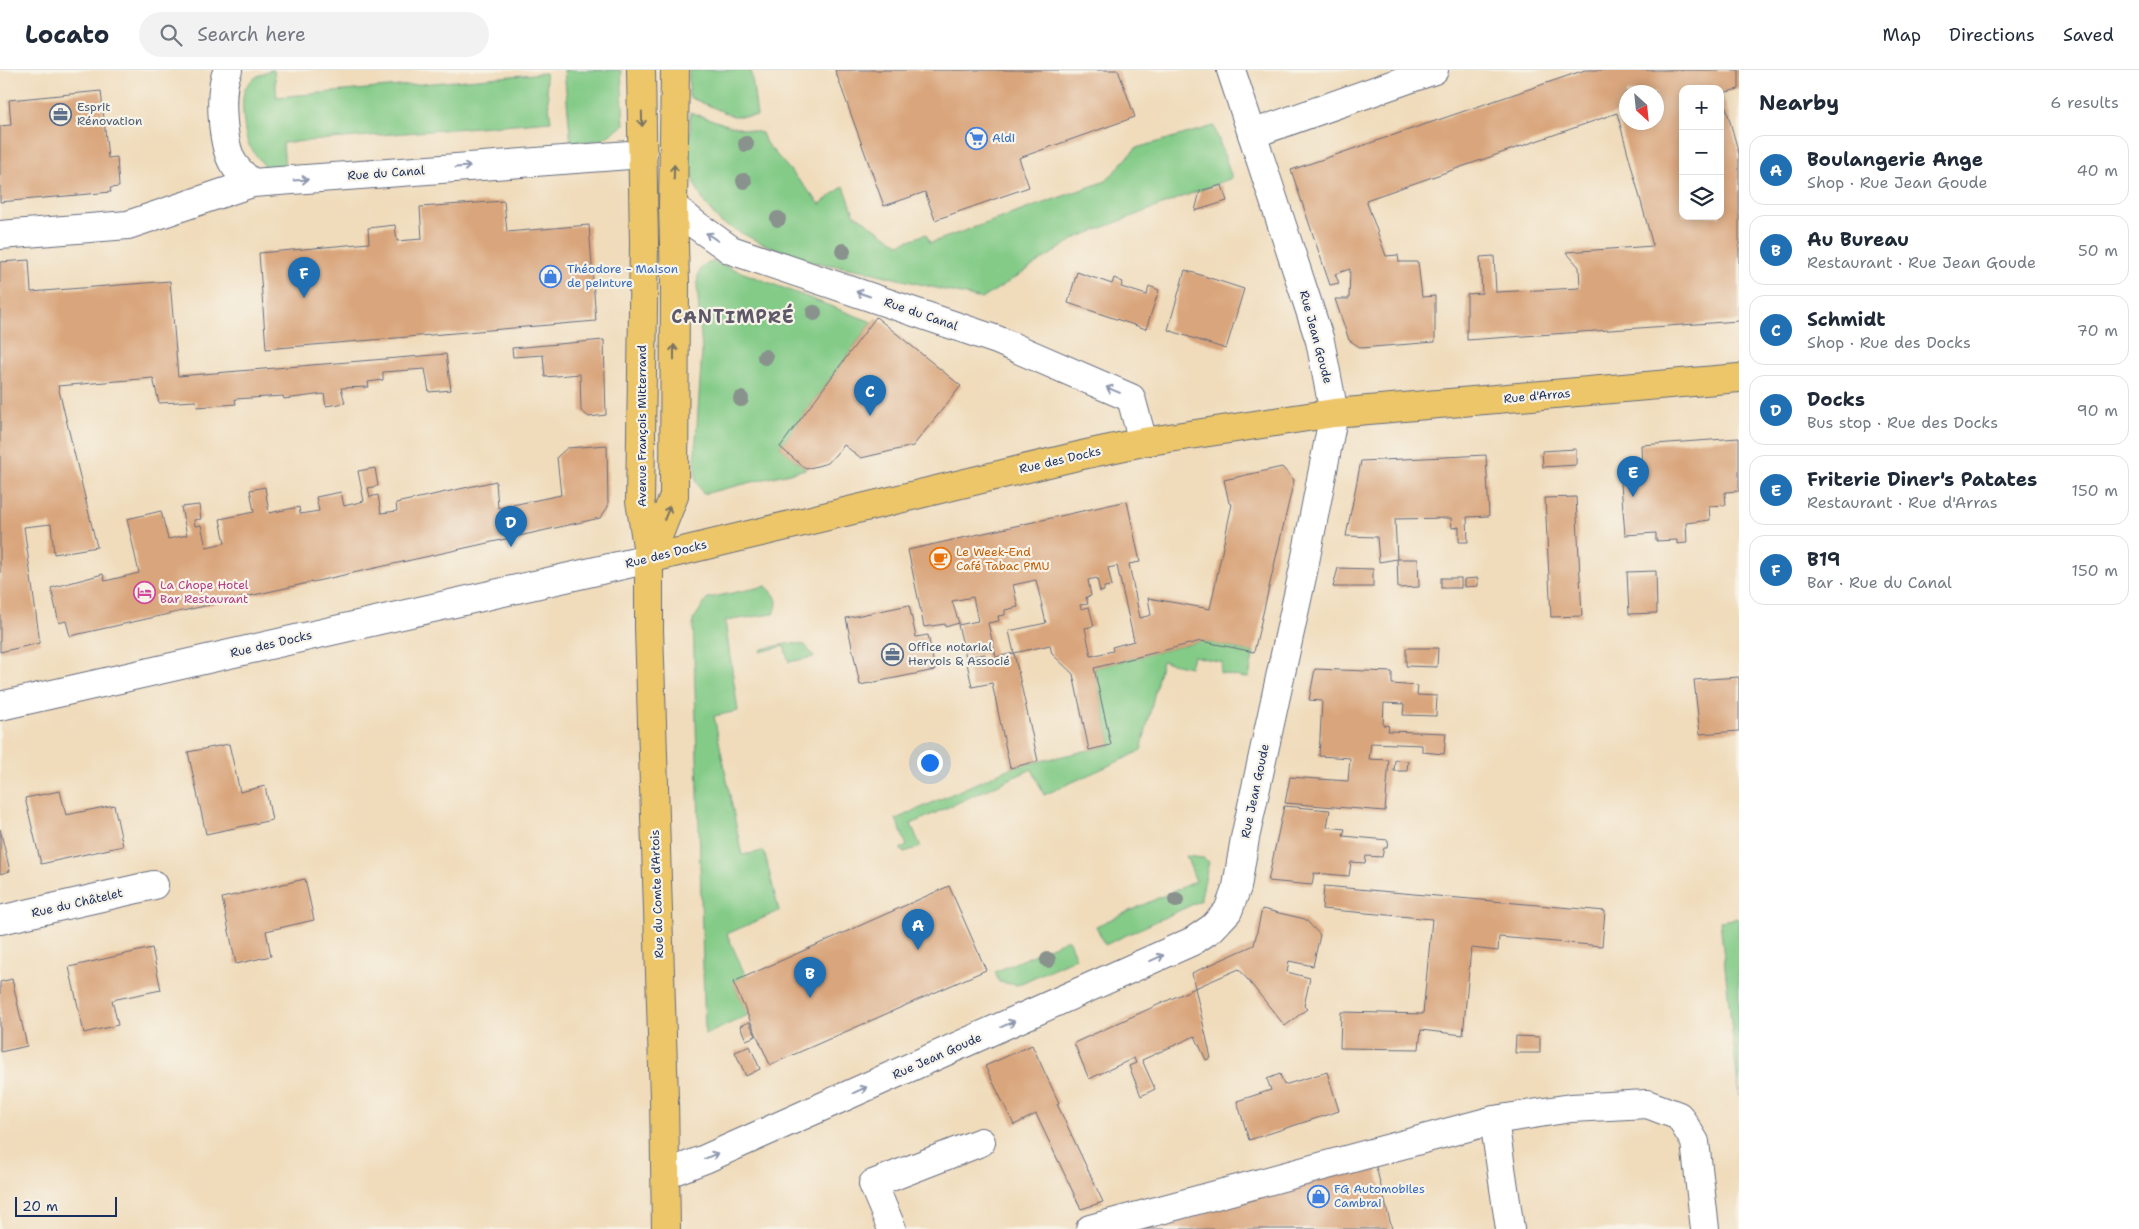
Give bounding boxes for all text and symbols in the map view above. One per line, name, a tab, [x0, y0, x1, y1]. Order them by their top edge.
search box	[139, 12, 489, 57]
text: Locato	[25, 19, 109, 51]
icon: search	[157, 21, 185, 49]
text: Search here	[197, 22, 306, 47]
text: Map	[1883, 23, 1921, 47]
text: Directions	[1949, 23, 2035, 47]
text: Saved	[2063, 23, 2114, 47]
north arrow	[1619, 85, 1664, 130]
map controls	[1679, 85, 1724, 220]
button: +	[1679, 85, 1724, 130]
text: Nearby	[1759, 89, 1839, 117]
text: 6 results	[2050, 92, 2119, 113]
place label: Esprit Rénovation	[77, 99, 142, 129]
office icon: Esprit Rénovation	[49, 102, 73, 126]
one-way arrow	[637, 110, 647, 126]
supermarket icon: Aldi	[964, 126, 988, 150]
place label: Aldi	[992, 130, 1015, 146]
button: −	[1679, 130, 1724, 175]
text: Boulangerie Ange	[1807, 147, 1983, 172]
text: A	[1770, 160, 1782, 181]
text: 40 m	[2076, 160, 2118, 181]
street label: Rue du Canal	[347, 162, 425, 184]
one-way arrow	[454, 163, 470, 172]
one-way arrow	[669, 164, 678, 180]
text: Shop · Rue Jean Goude	[1807, 172, 1988, 193]
one-way arrow	[292, 175, 308, 184]
button: layers	[1679, 175, 1724, 220]
text: Au Bureau	[1807, 227, 1909, 252]
one-way arrow	[705, 232, 719, 242]
text: B	[1771, 240, 1781, 261]
text: 50 m	[2078, 240, 2118, 261]
text: Restaurant · Rue Jean Goude	[1807, 252, 2036, 273]
pin: F	[288, 257, 320, 298]
place label: Théodore - Maison de peinture	[567, 261, 678, 291]
shop icon: Théodore - Maison de peinture	[539, 264, 563, 288]
one-way arrow	[856, 289, 872, 299]
street label: Rue Jean Goude	[1296, 289, 1336, 386]
street label: Rue du Canal	[882, 294, 960, 334]
district label: CANTIMPRÉ	[671, 303, 795, 329]
text: Schmidt	[1807, 307, 1885, 332]
text: C	[1771, 320, 1781, 341]
text: 70 m	[2077, 320, 2118, 341]
text: Shop · Rue des Docks	[1807, 332, 1971, 353]
one-way arrow	[669, 344, 679, 360]
street label: Avenue François Mitterrand	[634, 345, 650, 507]
pin: C	[854, 375, 886, 416]
one-way arrow	[1106, 384, 1121, 394]
street label: Rue d'Arras	[1503, 385, 1571, 407]
text: Docks	[1807, 387, 1865, 412]
text: D	[1770, 400, 1782, 421]
text: 90 m	[2077, 400, 2118, 421]
text: Bus stop · Rue des Docks	[1807, 412, 1998, 433]
street label: Rue des Docks	[1018, 443, 1102, 477]
pin: E	[1617, 456, 1649, 497]
text: Friterie Diner's Patates	[1807, 467, 2037, 492]
text: E	[1771, 480, 1781, 501]
text: 150 m	[2071, 480, 2118, 501]
text: Restaurant · Rue d'Arras	[1807, 492, 1998, 513]
pin: D	[495, 506, 527, 547]
one-way arrow	[663, 506, 673, 521]
street label: Rue des Docks	[624, 536, 708, 572]
place label: Le Week-End Café Tabac PMU	[956, 544, 1050, 574]
cafe icon: Le Week-End Café Tabac PMU	[928, 547, 952, 571]
text: B19	[1807, 547, 1840, 572]
text: F	[1771, 560, 1781, 581]
text: 150 m	[2071, 560, 2118, 581]
text: Bar · Rue du Canal	[1807, 572, 1952, 593]
place label: La Chope Hotel Bar Restaurant	[160, 577, 249, 607]
hotel icon: La Chope Hotel Bar Restaurant	[132, 580, 156, 604]
street label: Rue des Docks	[229, 627, 313, 661]
place label: Office notarial Hervois & Associé	[908, 639, 1010, 669]
office icon: Office notarial Hervois & Associé	[880, 642, 904, 666]
street label: Rue Jean Goude	[1237, 742, 1273, 840]
your location	[917, 750, 943, 776]
street label: Rue du Comte d'Artois	[647, 829, 667, 959]
street label: Rue du Châtelet	[30, 885, 124, 921]
pin: A	[902, 909, 934, 950]
one-way arrow	[1149, 952, 1164, 962]
pin: B	[794, 957, 826, 998]
one-way arrow	[1000, 1019, 1015, 1028]
street label: Rue Jean Goude	[890, 1029, 984, 1083]
one-way arrow	[852, 1085, 867, 1095]
one-way arrow	[703, 1151, 718, 1161]
place label: FG Automobiles Cambrai	[1334, 1181, 1425, 1211]
shop icon: FG Automobiles Cambrai	[1306, 1184, 1330, 1208]
scale bar	[15, 1194, 118, 1217]
text: 20 m	[22, 1197, 58, 1215]

